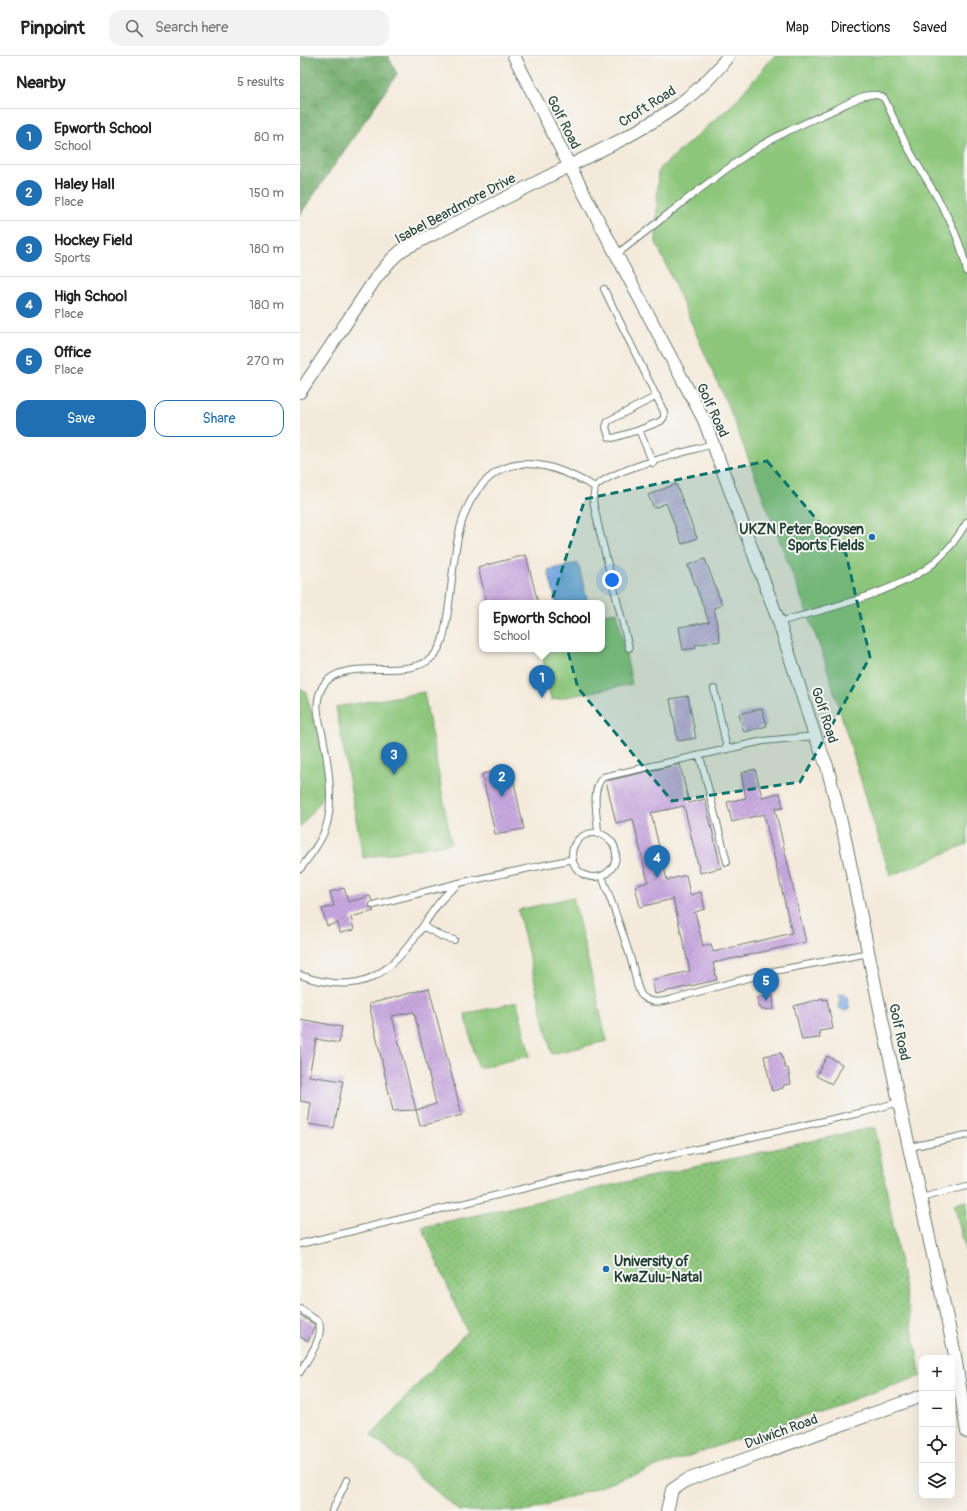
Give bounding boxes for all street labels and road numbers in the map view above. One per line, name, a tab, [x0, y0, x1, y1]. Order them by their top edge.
street label: Croft Road	[616, 82, 679, 131]
street label: Golf Road	[543, 93, 584, 152]
street label: Isabel Beardmore Drive	[392, 169, 519, 247]
street label: Golf Road	[693, 380, 733, 440]
street label: Golf Road	[808, 685, 842, 745]
street label: Golf Road	[885, 1002, 914, 1062]
street label: Dulwich Road	[742, 1410, 820, 1453]

